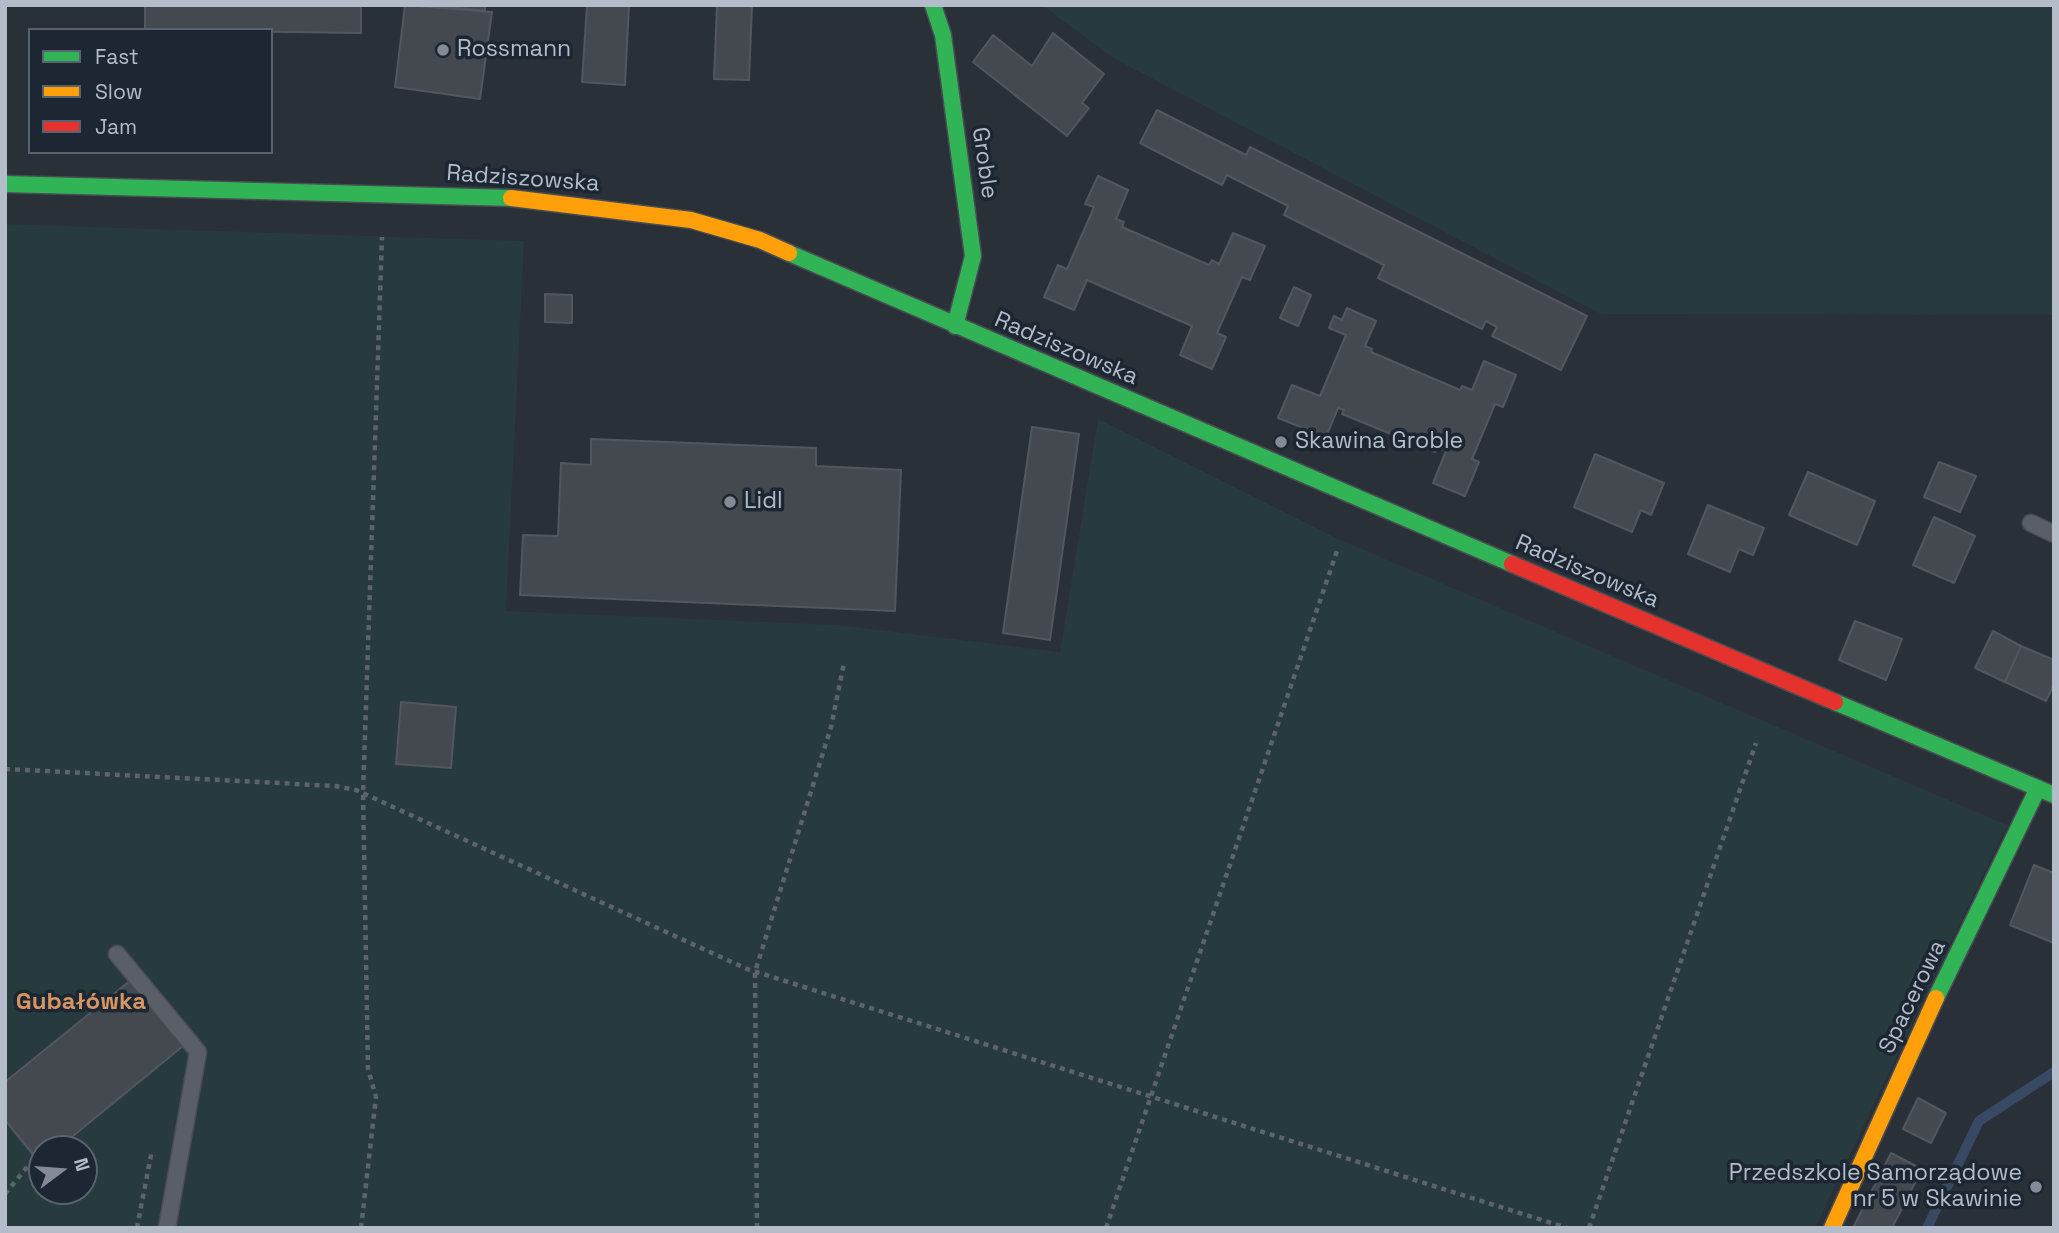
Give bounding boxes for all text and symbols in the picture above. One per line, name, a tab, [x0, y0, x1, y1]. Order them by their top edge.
legend	[28, 28, 273, 154]
place label: Rossmann	[457, 36, 571, 64]
marker: Rossmann	[435, 42, 451, 58]
text: Fast	[95, 43, 139, 70]
text: Slow	[95, 78, 143, 105]
text: Jam	[95, 113, 137, 140]
street label: Groble	[965, 126, 1003, 200]
street label: Radziszowska	[446, 160, 600, 198]
street label: Radziszowska	[990, 306, 1142, 392]
place label: Skawina Groble	[1295, 428, 1463, 456]
marker: Skawina Groble	[1273, 434, 1289, 450]
place label: Lidl	[744, 488, 783, 516]
marker: Lidl	[722, 494, 738, 510]
street label: Radziszowska	[1511, 529, 1663, 615]
street label: Spacerowa	[1874, 936, 1952, 1058]
district label: Gubałówka	[16, 988, 146, 1016]
north arrow	[28, 1135, 98, 1205]
text: N	[68, 1155, 96, 1174]
place label: Przedszkole Samorządowe nr 5 w Skawinie	[1729, 1160, 2022, 1214]
marker: Przedszkole Samorządowe nr 5 w Skawinie	[2028, 1179, 2044, 1195]

